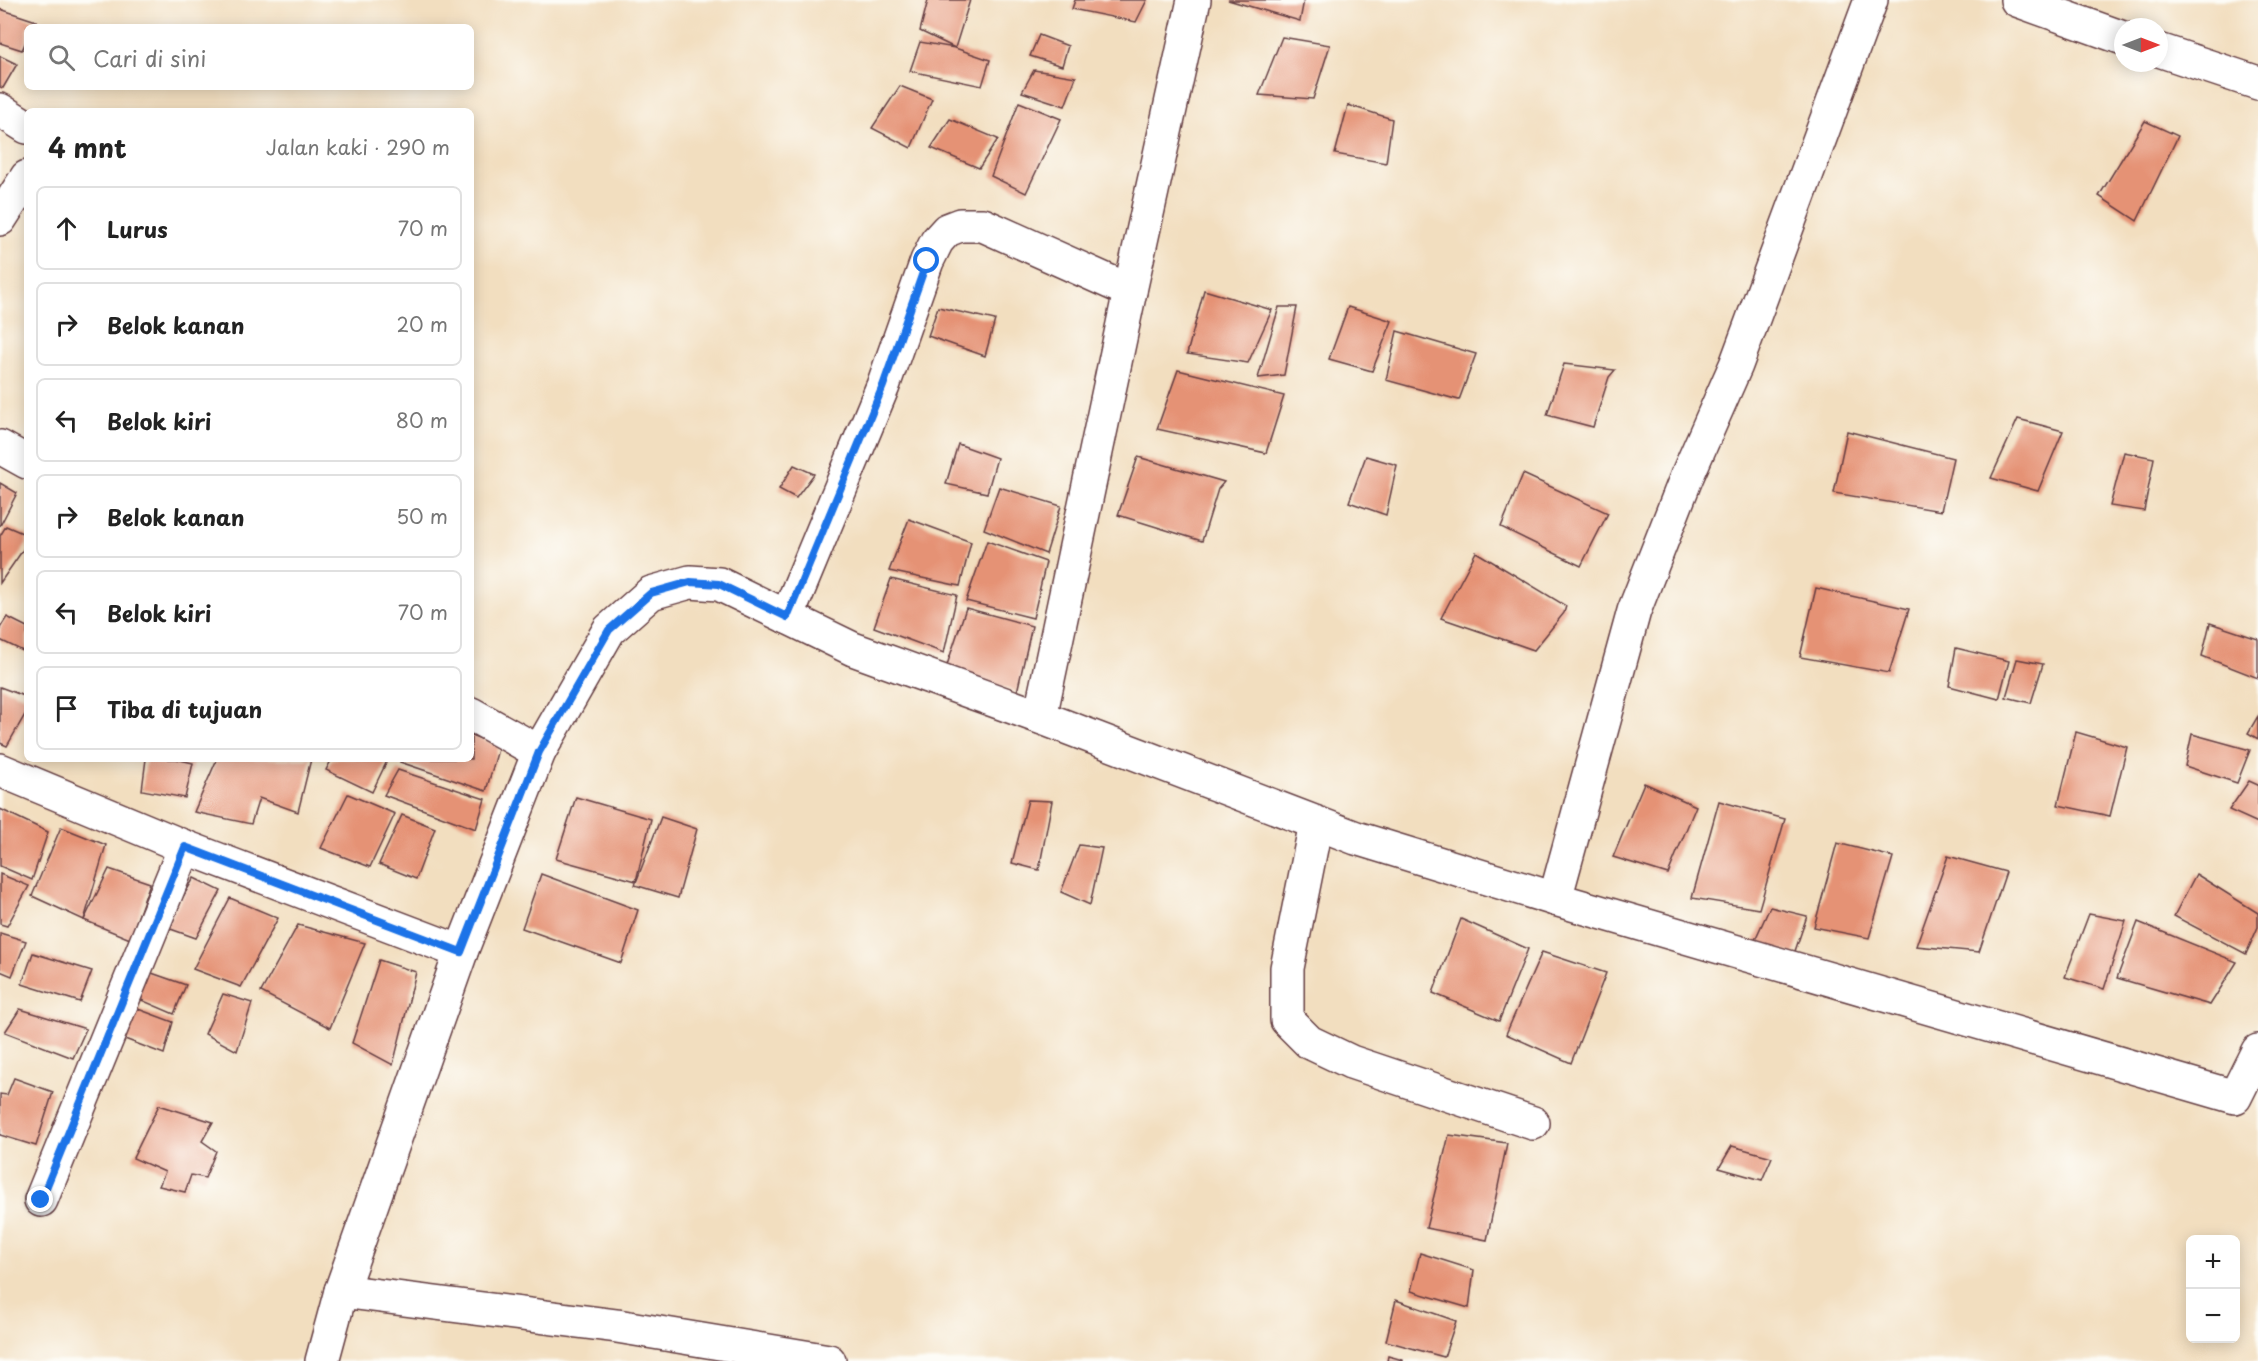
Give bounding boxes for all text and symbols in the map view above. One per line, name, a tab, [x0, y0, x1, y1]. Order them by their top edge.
north arrow	[2114, 18, 2168, 72]
search box	[24, 24, 474, 90]
icon: search	[45, 41, 78, 74]
text: Cari di sini	[93, 41, 206, 74]
text: 4 mnt	[48, 128, 127, 167]
text: Jalan kaki · 290 m	[266, 132, 450, 162]
icon: ahead	[50, 212, 83, 245]
text: Lurus	[107, 212, 168, 245]
text: 70 m	[398, 213, 448, 243]
route start	[913, 247, 939, 273]
icon: right	[50, 308, 83, 341]
text: Belok kanan	[107, 308, 244, 341]
text: 20 m	[396, 309, 448, 339]
icon: left	[50, 404, 83, 437]
text: Belok kiri	[107, 404, 211, 437]
text: 80 m	[396, 405, 448, 435]
icon: right	[50, 500, 83, 533]
text: Belok kanan	[107, 500, 244, 533]
text: 50 m	[396, 501, 448, 531]
icon: left	[50, 596, 83, 629]
text: Belok kiri	[107, 596, 211, 629]
text: 70 m	[398, 597, 448, 627]
icon: arrive	[50, 692, 83, 725]
text: Tiba di tujuan	[107, 692, 262, 725]
route end	[27, 1186, 53, 1212]
map controls	[2186, 1235, 2240, 1343]
button: +	[2186, 1235, 2240, 1289]
button: −	[2186, 1289, 2240, 1343]

